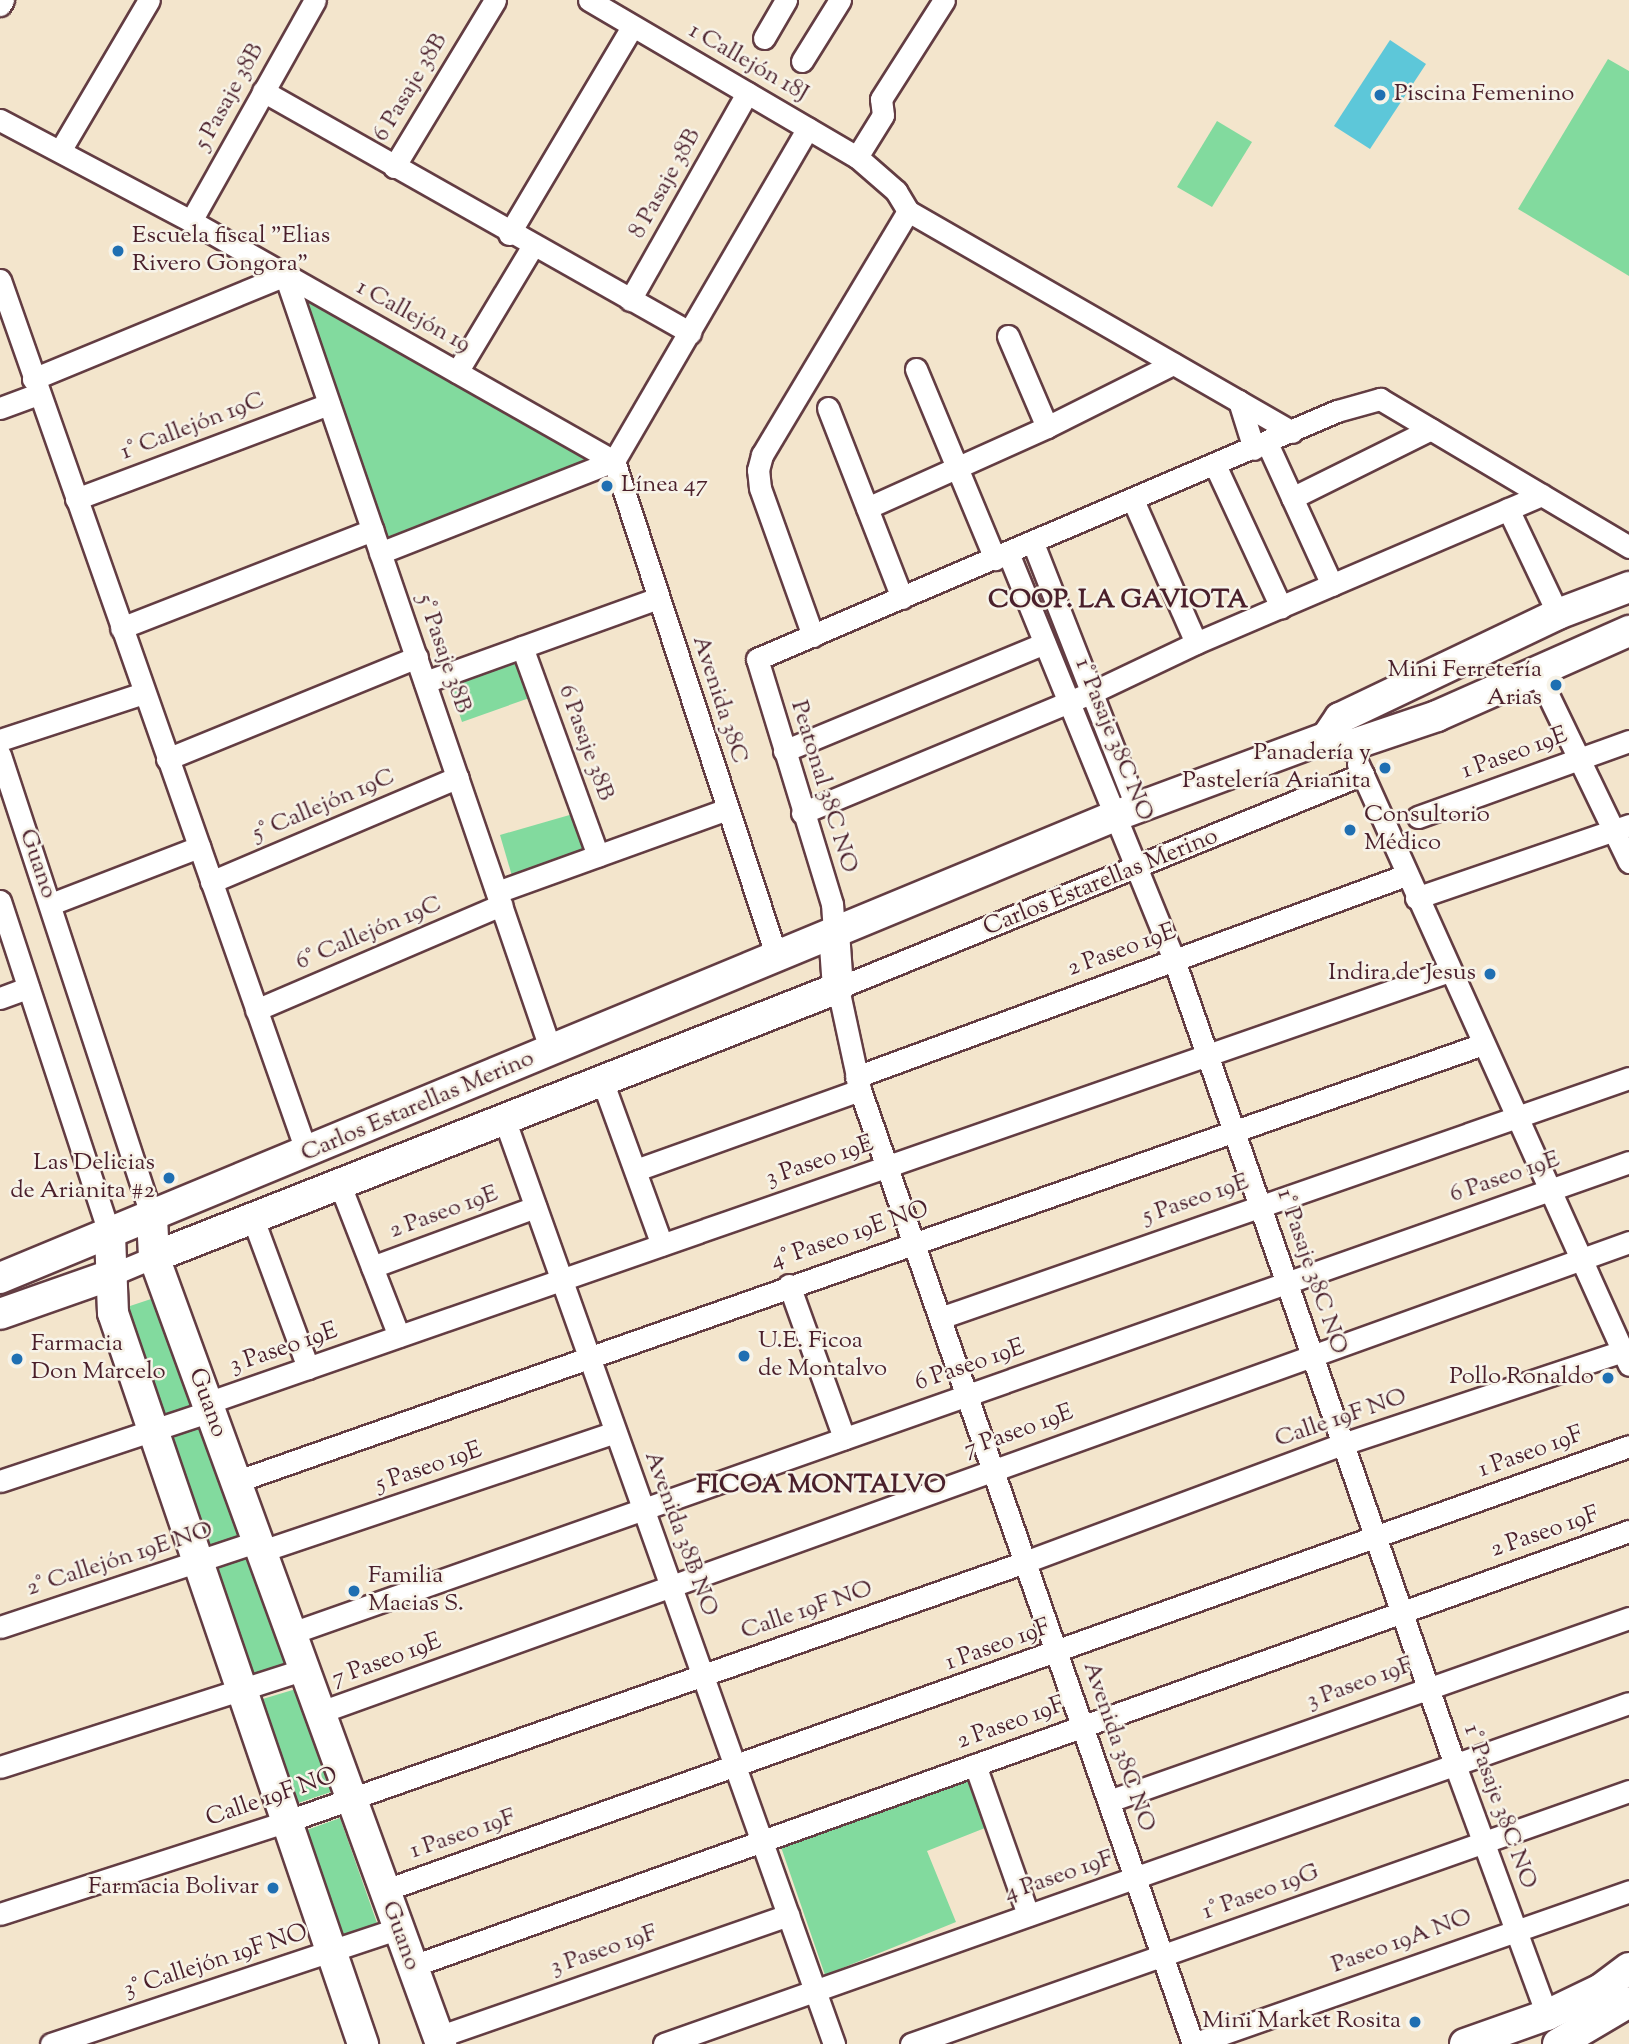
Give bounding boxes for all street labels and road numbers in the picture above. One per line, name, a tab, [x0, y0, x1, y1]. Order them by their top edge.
street label: 1 Callejón 18J	[683, 17, 813, 109]
street label: 6 Pasaje 38B	[367, 29, 455, 147]
street label: 5 Pasaje 38B	[189, 39, 271, 155]
street label: 8 Pasaje 38B	[624, 124, 708, 244]
street label: 1 Callejón 19	[351, 274, 475, 360]
street label: 1° Callejón 19C	[117, 386, 269, 468]
street label: 5° Pasaje 38B	[409, 591, 477, 717]
street label: Avenida 38C	[685, 632, 753, 768]
street label: 1° Pasaje 38C NO	[1067, 655, 1159, 825]
street label: 6 Pasaje 38B	[551, 681, 619, 805]
street label: Peatonal 38C NO	[783, 697, 863, 877]
street label: 1 Paseo 19E	[1458, 722, 1572, 786]
street label: 5° Callejón 19C	[248, 763, 400, 849]
street label: Carlos Estarellas Merino	[980, 823, 1222, 943]
street label: Guano	[12, 825, 62, 903]
street label: 6° Callejón 19C	[292, 890, 446, 978]
street label: 2 Paseo 19E	[1064, 918, 1180, 984]
street label: Carlos Estarellas Merino	[297, 1045, 539, 1169]
street label: 3 Paseo 19E	[762, 1130, 878, 1194]
street label: 6 Paseo 19E	[1446, 1146, 1564, 1210]
street label: 5 Paseo 19E	[1139, 1168, 1253, 1232]
street label: 2 Paseo 19E	[386, 1180, 502, 1246]
street label: 1° Pasaje 38C NO	[1269, 1186, 1353, 1358]
street label: 4° Paseo 19E NO	[767, 1196, 933, 1276]
street label: 3 Paseo 19E	[226, 1317, 342, 1381]
street label: 6 Paseo 19E	[911, 1334, 1029, 1398]
street label: Guano	[181, 1364, 233, 1442]
street label: Calle 19F NO	[1271, 1383, 1411, 1455]
street label: 7 Paseo 19E	[960, 1399, 1078, 1465]
street label: 1 Paseo 19F	[1475, 1421, 1587, 1485]
street label: 5 Paseo 19E	[372, 1436, 486, 1500]
street label: Avenida 38B NO	[637, 1448, 723, 1620]
street label: 2 Paseo 19F	[1487, 1501, 1603, 1565]
street label: 2° Callejón 19E NO	[23, 1516, 217, 1604]
street label: Calle 19F NO	[737, 1575, 877, 1647]
street label: 1 Paseo 19F	[942, 1614, 1054, 1678]
street label: 7 Paseo 19E	[328, 1628, 446, 1694]
street label: 3 Paseo 19F	[1303, 1652, 1417, 1716]
street label: Avenida 38C NO	[1075, 1658, 1161, 1836]
street label: 2 Paseo 19F	[953, 1691, 1069, 1757]
street label: 1° Pasaje 38C NO	[1456, 1721, 1542, 1893]
street label: Calle 19F NO	[202, 1762, 342, 1834]
street label: 1 Paseo 19F	[407, 1804, 519, 1866]
street label: 4 Paseo 19F	[1001, 1845, 1117, 1909]
street label: 1° Paseo 19G	[1199, 1859, 1323, 1927]
street label: Guano	[374, 1897, 426, 1975]
street label: Paseo 19A NO	[1328, 1903, 1476, 1981]
street label: 3° Callejón 19F NO	[120, 1919, 312, 2005]
street label: 3 Paseo 19F	[547, 1919, 661, 1983]

